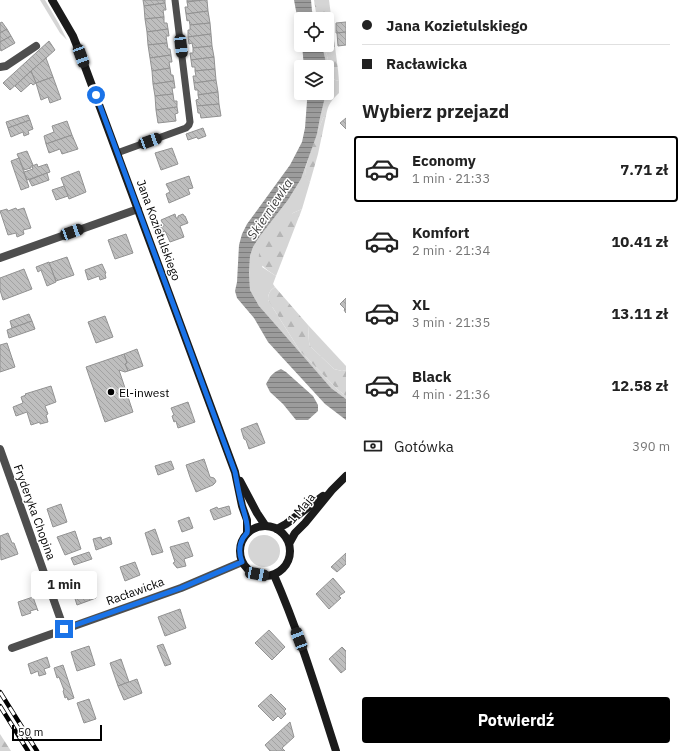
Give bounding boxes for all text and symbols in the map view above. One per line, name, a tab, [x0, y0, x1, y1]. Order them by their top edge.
map controls	[294, 12, 334, 100]
button: locate	[294, 12, 334, 52]
text: Jana Kozietulskiego	[386, 16, 528, 35]
car	[174, 33, 188, 59]
car	[71, 43, 91, 69]
text: Racławicka	[386, 54, 467, 73]
button: layers	[294, 60, 334, 100]
route start	[87, 86, 105, 104]
text: Wybierz przejazd	[362, 100, 509, 123]
car	[137, 131, 163, 151]
icon: car	[364, 151, 400, 187]
text: Economy	[412, 151, 476, 170]
text: 7.71 zł	[620, 160, 668, 179]
text: 1 min · 21:33	[412, 170, 490, 187]
water label: Skierniewka	[243, 175, 297, 243]
street label: Jana Kozietulskiego	[134, 177, 184, 283]
car	[59, 222, 85, 242]
icon: car	[364, 223, 400, 259]
text: Komfort	[412, 223, 470, 242]
text: 10.41 zł	[611, 232, 668, 251]
text: 2 min · 21:34	[412, 242, 490, 259]
icon: car	[364, 295, 400, 331]
text: XL	[412, 295, 430, 314]
text: 13.11 zł	[611, 304, 668, 323]
text: 3 min · 21:35	[412, 314, 490, 331]
icon: car	[364, 367, 400, 403]
text: Black	[412, 367, 452, 386]
text: 12.58 zł	[611, 376, 668, 395]
place label: El-inwest	[119, 385, 169, 400]
text: 4 min · 21:36	[412, 386, 490, 403]
marker: El-inwest	[106, 387, 116, 397]
icon: cash	[362, 435, 384, 457]
text: Gotówka	[394, 437, 454, 456]
text: 390 m	[632, 438, 670, 455]
street label: Fryderyka Chopina	[11, 462, 59, 562]
street label: 1 Maja	[284, 489, 319, 526]
car	[244, 566, 270, 582]
callout: 1 min	[31, 571, 97, 599]
street label: Racławicka	[104, 573, 167, 608]
text: 1 min	[47, 576, 81, 593]
route end	[55, 620, 73, 638]
car	[289, 626, 309, 652]
button: Potwierdź	[362, 697, 670, 743]
scale bar	[12, 723, 102, 742]
text: 50 m	[18, 725, 43, 739]

